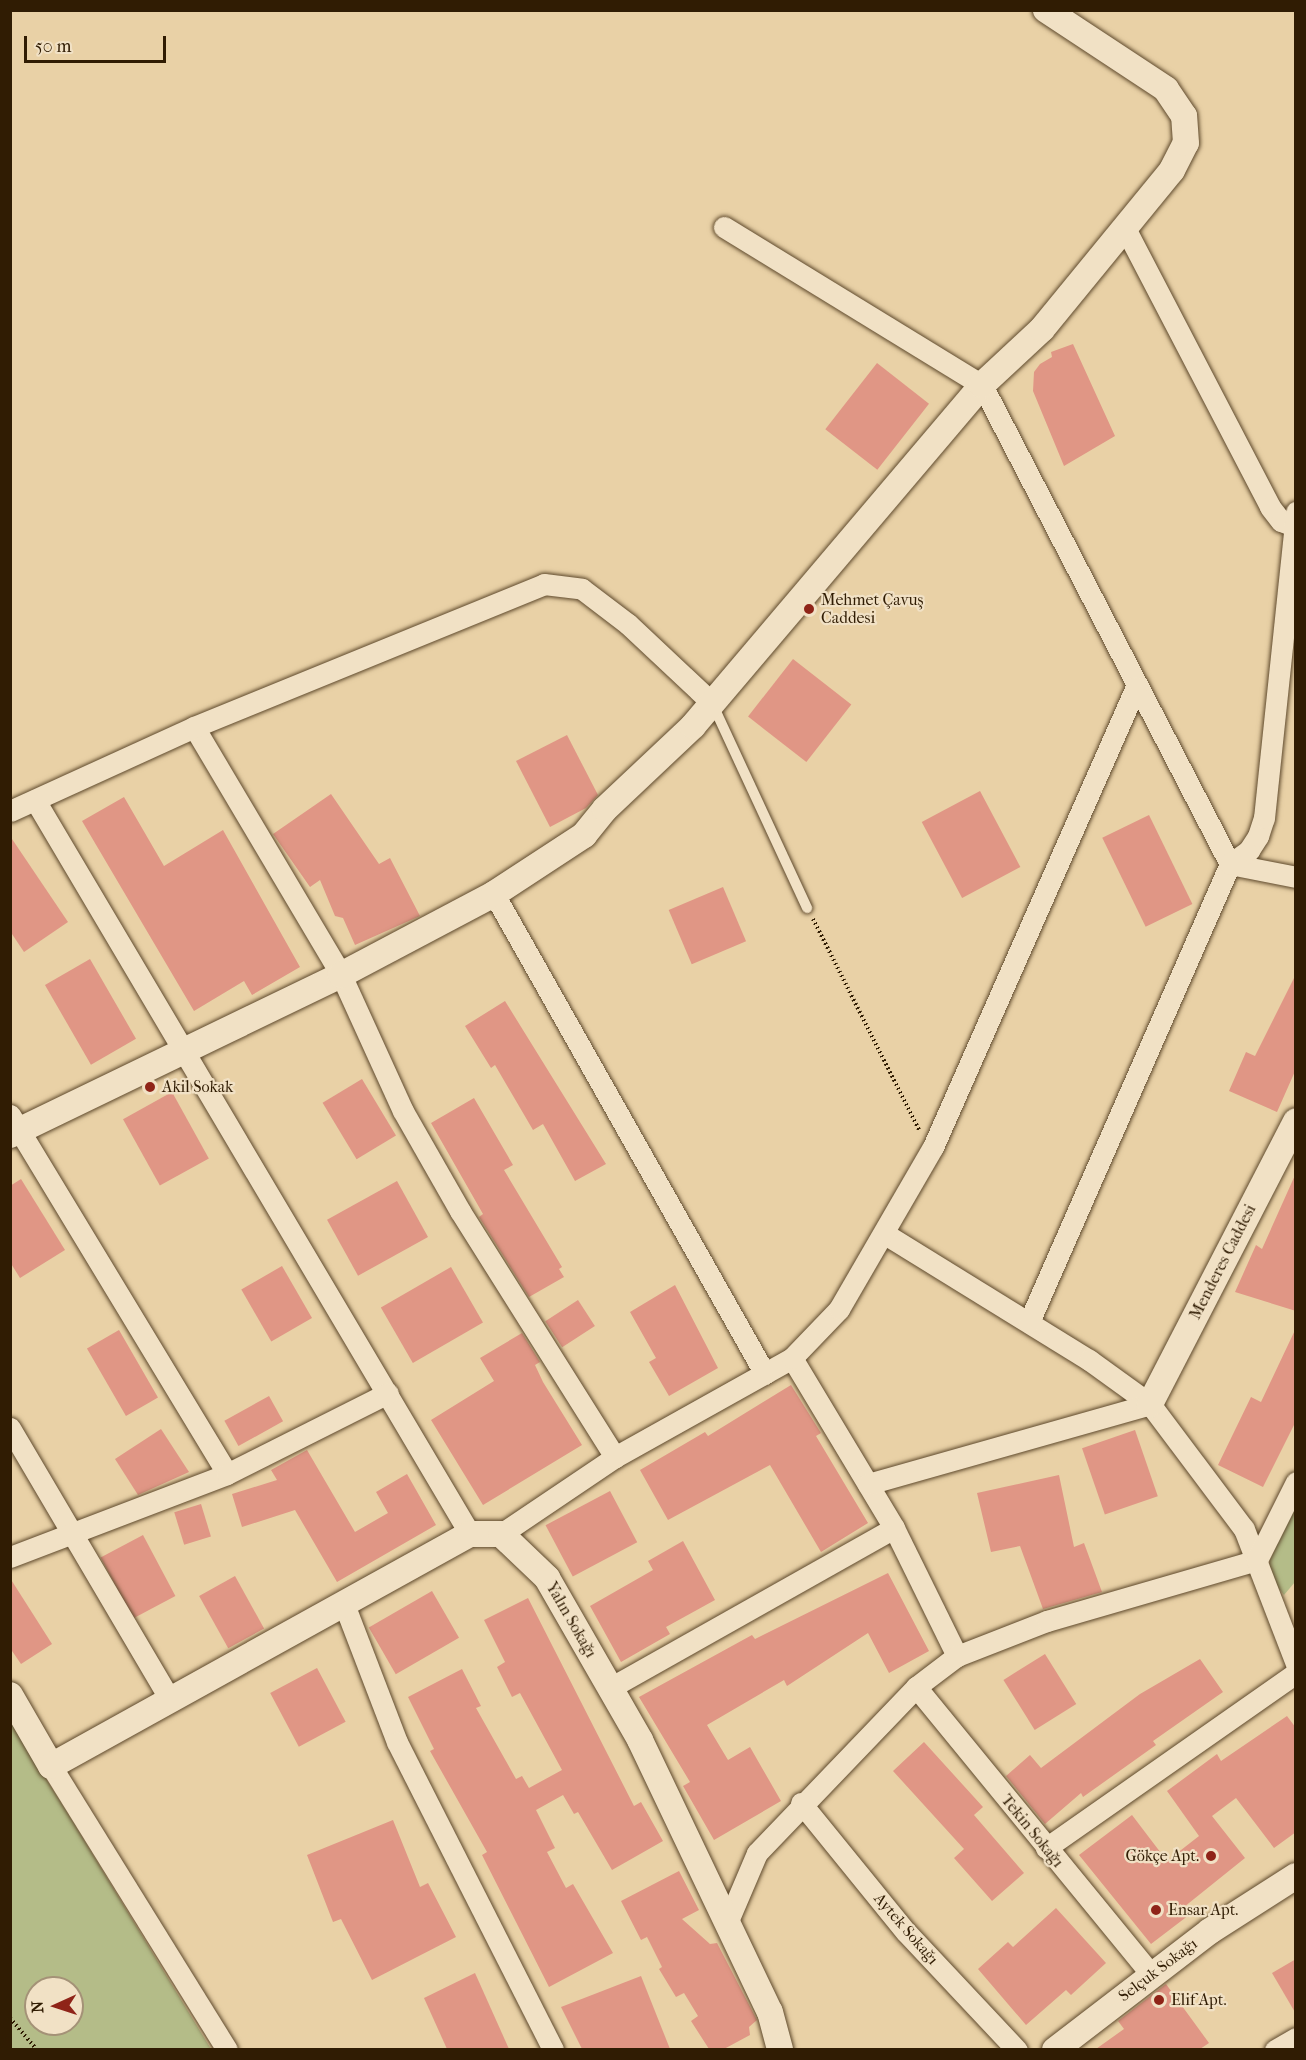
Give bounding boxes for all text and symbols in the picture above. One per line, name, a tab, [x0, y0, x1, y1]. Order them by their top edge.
scale bar	[27, 24, 170, 62]
text: 50 m	[35, 36, 71, 57]
place label: Mehmet Çavuş Caddesi	[821, 590, 923, 628]
marker: Mehmet Çavuş Caddesi	[802, 602, 816, 616]
place label: Akil Sokak	[162, 1077, 233, 1097]
marker: Akil Sokak	[143, 1080, 157, 1094]
street label: Menderes Caddesi	[1186, 1201, 1260, 1323]
street label: Yalın Sokağı	[542, 1579, 600, 1661]
street label: Tekin Sokağı	[997, 1791, 1067, 1871]
place label: Gökçe Apt.	[1125, 1846, 1199, 1866]
marker: Gökçe Apt.	[1204, 1849, 1218, 1863]
street label: Aytek Sokağı	[870, 1889, 942, 1969]
place label: Ensar Apt.	[1168, 1900, 1238, 1920]
marker: Ensar Apt.	[1149, 1903, 1163, 1917]
street label: Selçuk Sokağı	[1115, 1934, 1201, 2006]
north arrow	[24, 1976, 84, 2036]
place label: Elif Apt.	[1171, 1990, 1226, 2010]
marker: Elif Apt.	[1152, 1993, 1166, 2007]
text: N	[28, 2000, 47, 2013]

